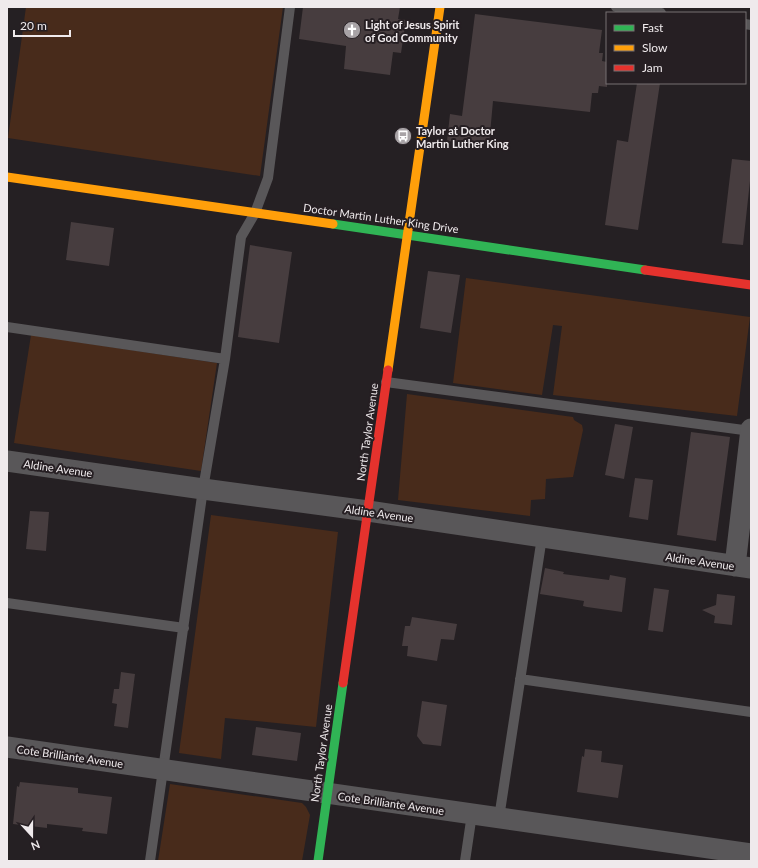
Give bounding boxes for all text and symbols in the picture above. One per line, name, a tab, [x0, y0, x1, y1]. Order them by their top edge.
scale bar	[14, 12, 70, 38]
legend	[606, 12, 746, 84]
text: 20 m	[20, 18, 47, 33]
place label: Light of Jesus Spirit of God Community	[365, 18, 460, 44]
church icon: Light of Jesus Spirit of God Community	[342, 20, 362, 40]
text: Fast	[642, 20, 664, 35]
text: Slow	[642, 40, 668, 55]
text: Jam	[642, 60, 663, 75]
place label: Taylor at Doctor Martin Luther King	[416, 124, 509, 150]
bus stop icon: Taylor at Doctor Martin Luther King	[393, 126, 413, 146]
street label: Doctor Martin Luther King Drive	[303, 201, 460, 235]
street label: North Taylor Avenue	[354, 382, 380, 482]
street label: Aldine Avenue	[23, 457, 94, 479]
street label: Aldine Avenue	[344, 502, 415, 524]
street label: Aldine Avenue	[665, 550, 736, 572]
street label: North Taylor Avenue	[308, 703, 334, 803]
street label: Cote Brilliante Avenue	[16, 742, 124, 770]
street label: Cote Brilliante Avenue	[337, 789, 445, 817]
north arrow	[12, 816, 52, 856]
text: N	[29, 838, 42, 853]

